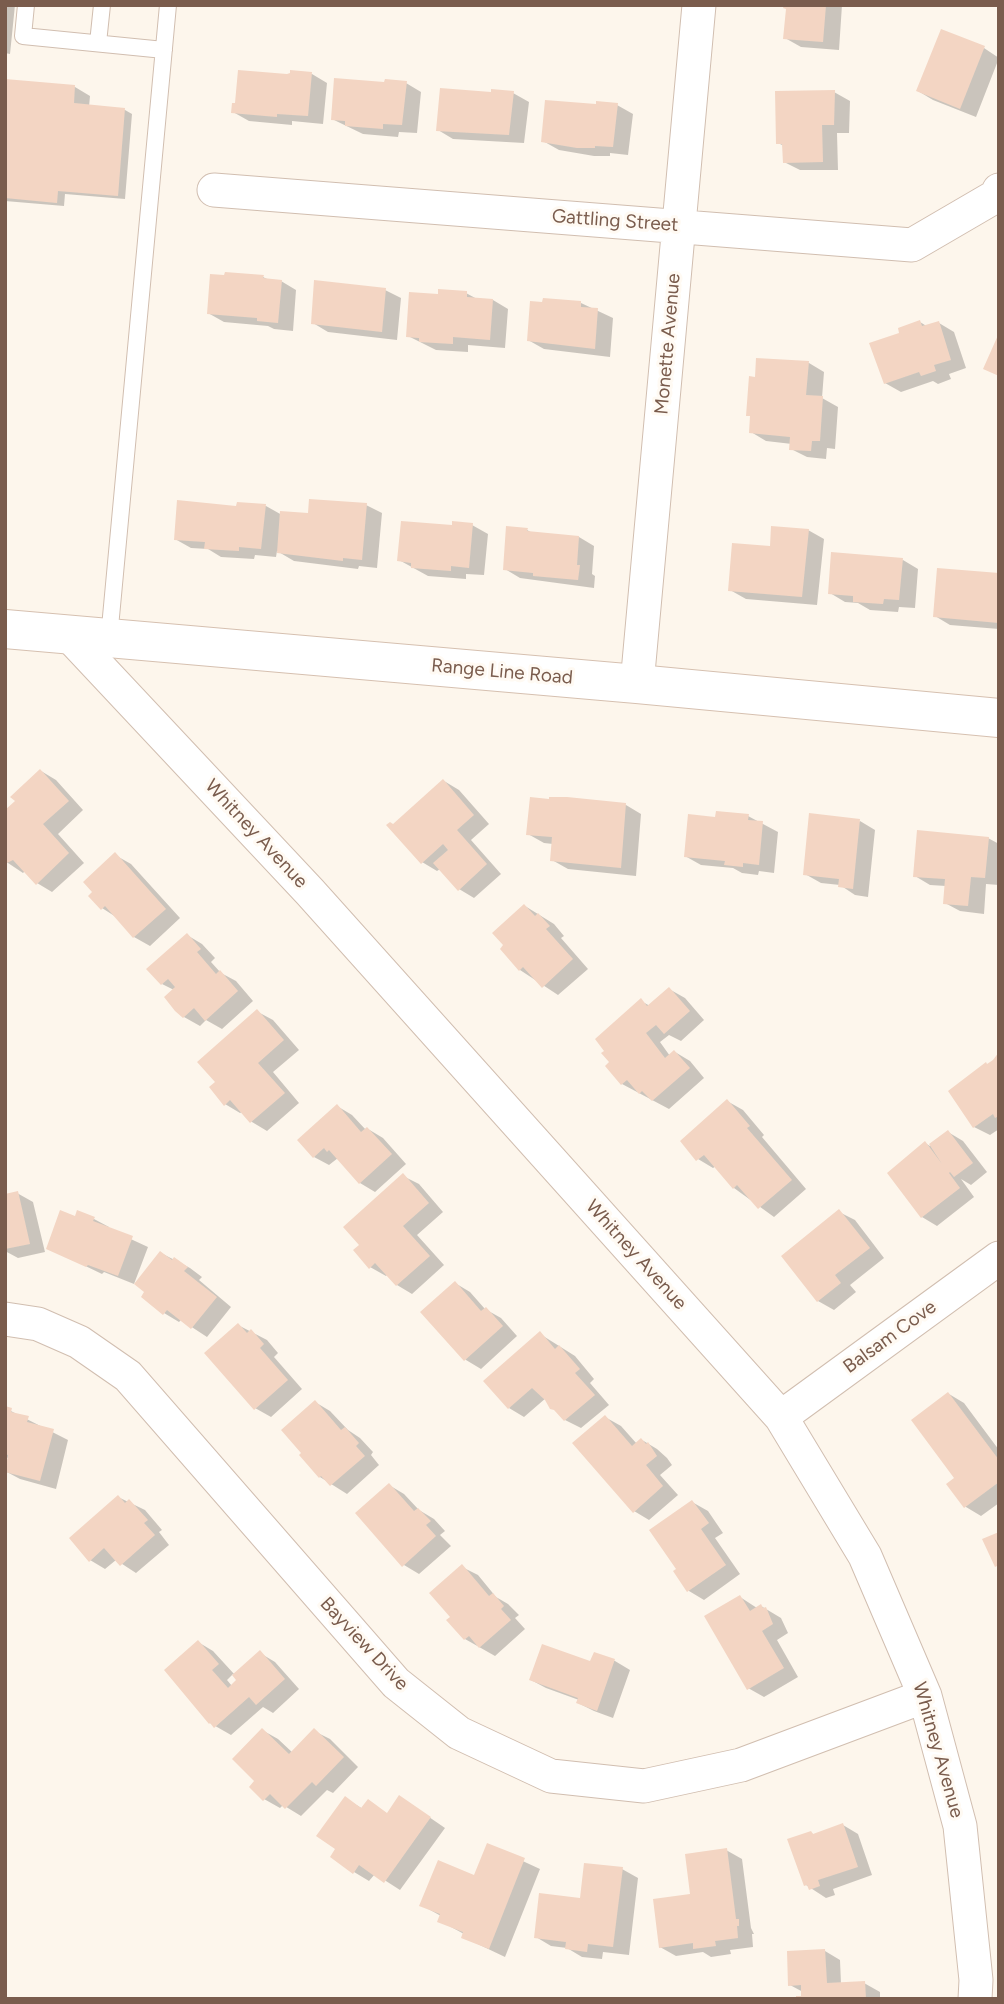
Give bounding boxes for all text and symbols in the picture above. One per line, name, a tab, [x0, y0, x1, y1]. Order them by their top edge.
street label: Gattling Street	[551, 205, 679, 237]
street label: Monette Avenue	[650, 272, 686, 416]
street label: Range Line Road	[430, 654, 574, 690]
street label: Whitney Avenue	[200, 775, 312, 893]
street label: Whitney Avenue	[581, 1195, 691, 1315]
street label: Balsam Cove	[839, 1296, 941, 1378]
street label: Bayview Drive	[315, 1593, 413, 1695]
street label: Whitney Avenue	[908, 1680, 968, 1820]

